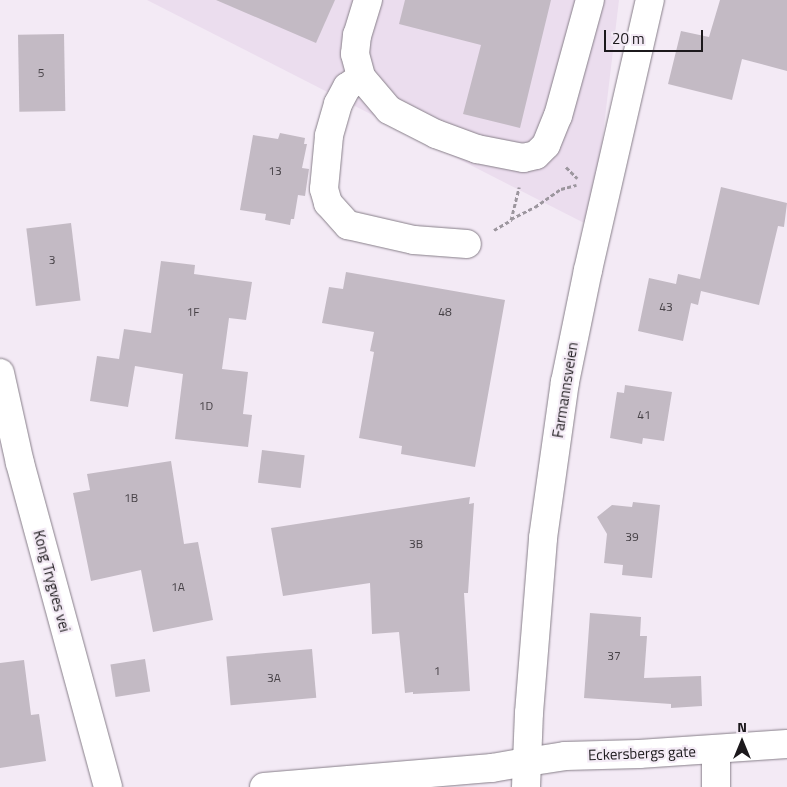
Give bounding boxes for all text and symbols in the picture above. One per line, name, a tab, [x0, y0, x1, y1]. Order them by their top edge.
scale bar	[607, 20, 706, 52]
text: 20 m	[612, 27, 645, 50]
house number: 5	[38, 66, 44, 80]
house number: 13	[268, 164, 282, 178]
house number: 3	[49, 253, 55, 267]
house number: 43	[659, 300, 673, 314]
house number: 1F	[186, 305, 200, 319]
house number: 48	[438, 305, 452, 319]
street label: Farmannsveien	[549, 341, 581, 439]
house number: 1D	[199, 399, 213, 413]
house number: 41	[637, 408, 651, 422]
house number: 1B	[124, 491, 138, 505]
street label: Kong Trygves vei	[30, 528, 74, 634]
house number: 39	[625, 530, 639, 544]
house number: 3B	[409, 537, 423, 551]
house number: 1A	[171, 580, 185, 594]
house number: 37	[607, 649, 621, 663]
house number: 1	[434, 664, 440, 678]
house number: 3A	[267, 671, 281, 685]
text: N	[737, 716, 747, 737]
north arrow	[717, 717, 767, 767]
street label: Eckersbergs gate	[588, 742, 696, 764]

